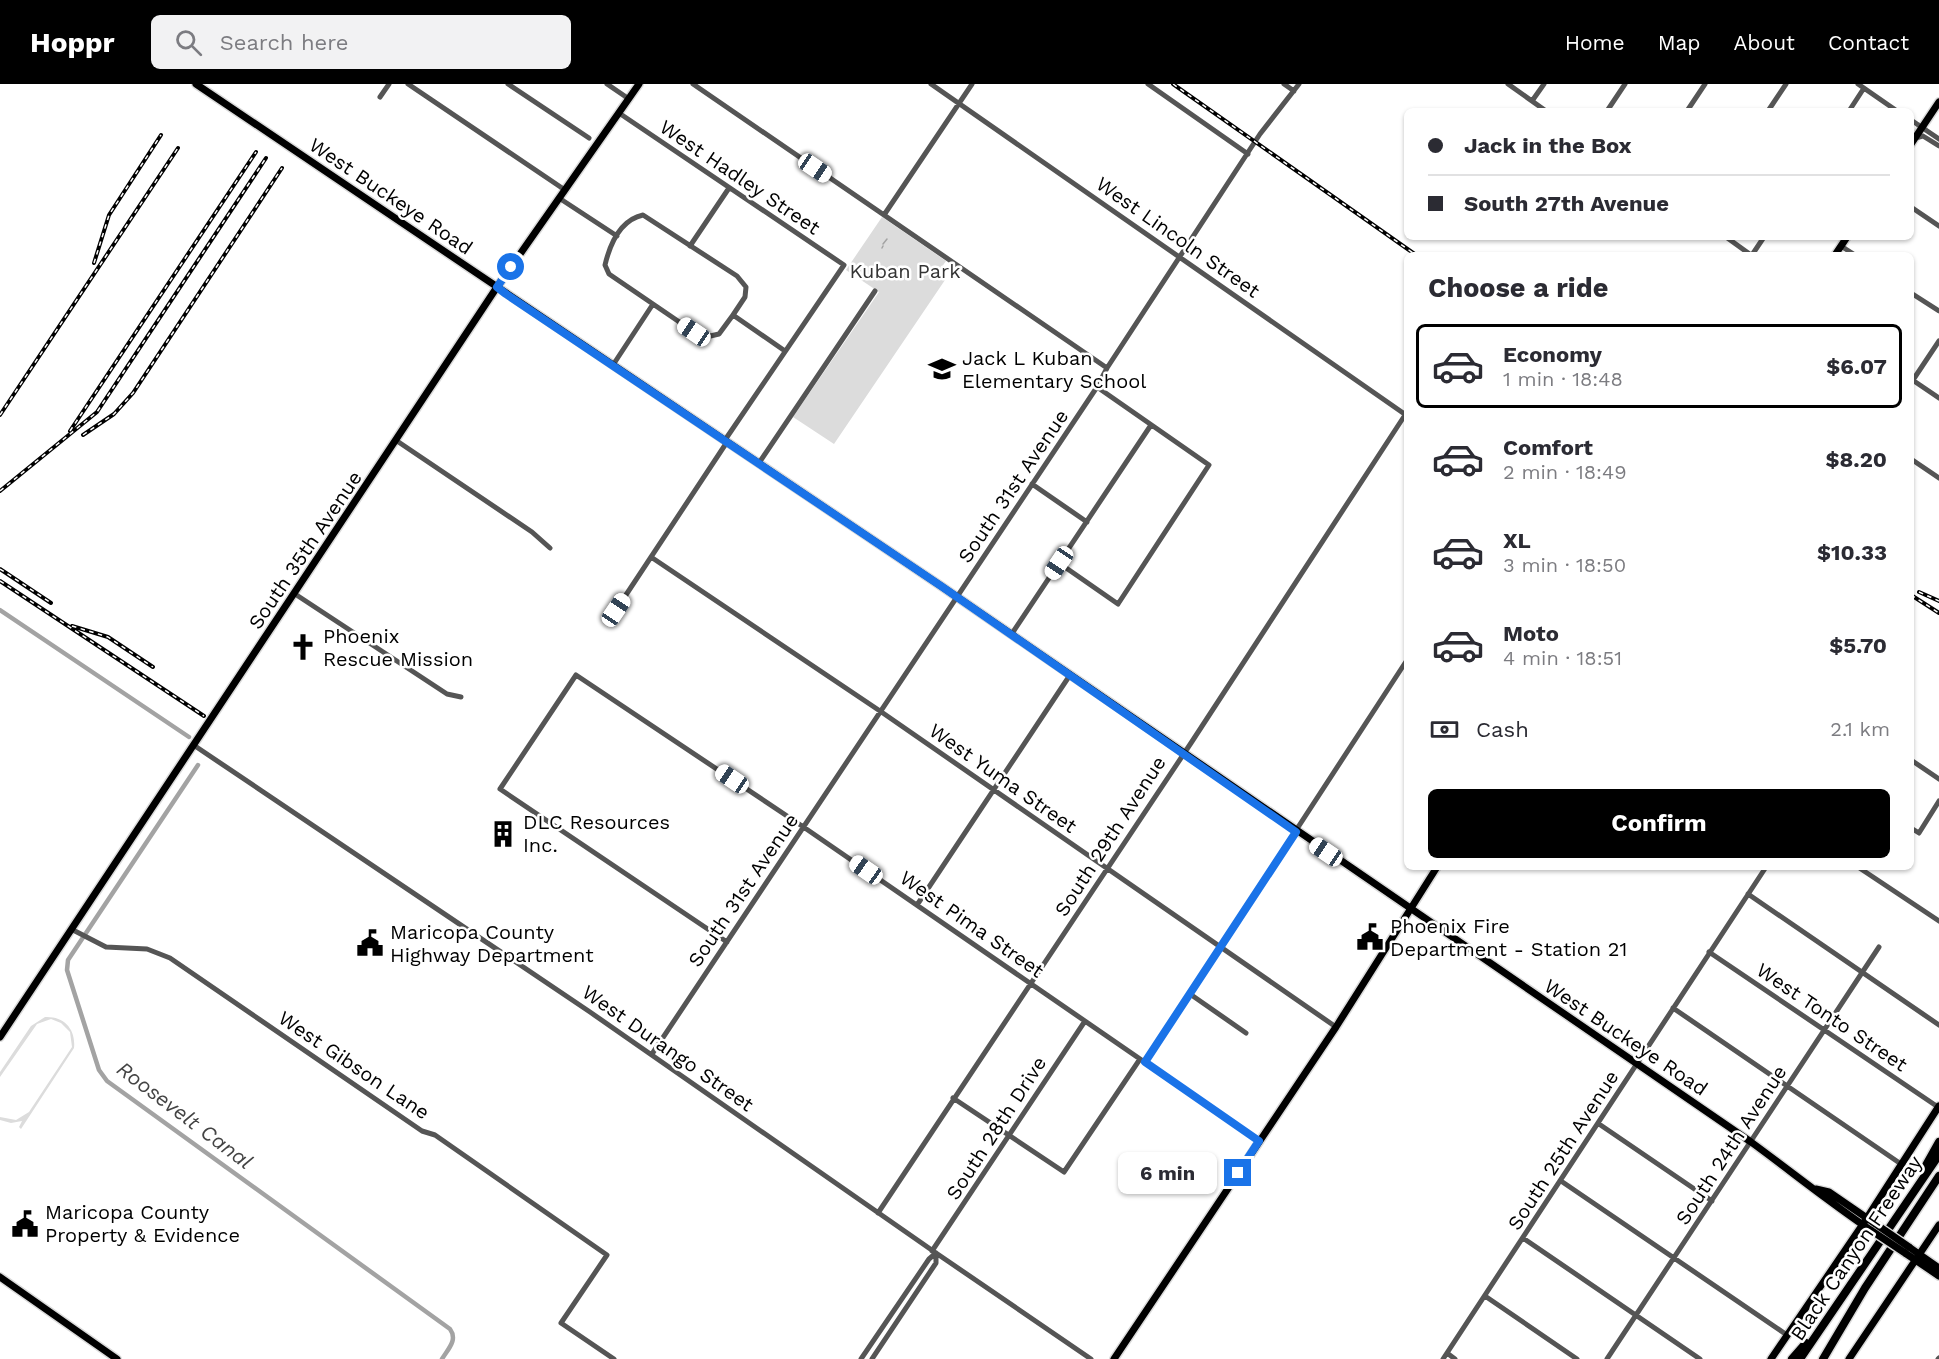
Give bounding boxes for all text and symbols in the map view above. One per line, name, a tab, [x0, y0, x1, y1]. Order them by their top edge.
search box	[151, 15, 571, 69]
text: Hoppr	[30, 26, 115, 59]
icon: search	[172, 26, 205, 59]
text: Search here	[220, 30, 349, 55]
text: Home	[1565, 30, 1625, 55]
text: Map	[1658, 30, 1701, 55]
text: About	[1734, 30, 1795, 55]
text: Contact	[1828, 30, 1909, 55]
street label: West Hadley Street	[655, 114, 825, 240]
street label: West Buckeye Road	[305, 132, 477, 260]
text: Jack in the Box	[1464, 133, 1632, 158]
car	[795, 150, 835, 186]
street label: West Lincoln Street	[1092, 171, 1265, 303]
text: South 27th Avenue	[1464, 191, 1669, 216]
route start	[497, 253, 524, 280]
park label: Kuban Park	[849, 259, 961, 283]
text: Choose a ride	[1428, 272, 1608, 304]
car	[674, 314, 714, 350]
icon: car	[1431, 339, 1485, 393]
text: Economy	[1503, 342, 1602, 367]
place label: Jack L Kuban Elementary School	[962, 346, 1146, 393]
school or university icon: Jack L Kuban Elementary School	[927, 354, 957, 384]
text: $6.07	[1826, 354, 1887, 379]
text: 1 min · 18:48	[1503, 367, 1623, 391]
street label: South 31st Avenue	[953, 405, 1073, 567]
icon: car	[1431, 432, 1485, 486]
text: Comfort	[1503, 435, 1593, 460]
text: $8.20	[1825, 447, 1887, 472]
text: 2 min · 18:49	[1503, 460, 1627, 484]
street label: South 35th Avenue	[243, 466, 367, 634]
icon: car	[1431, 525, 1485, 579]
text: XL	[1503, 528, 1531, 553]
text: $10.33	[1817, 540, 1887, 565]
car	[1041, 543, 1077, 583]
text: 3 min · 18:50	[1503, 553, 1626, 577]
car	[598, 590, 634, 630]
icon: car	[1431, 618, 1485, 672]
text: Moto	[1503, 621, 1559, 646]
place label: Phoenix Rescue Mission	[323, 624, 473, 671]
church icon: Phoenix Rescue Mission	[288, 632, 318, 662]
text: $5.70	[1829, 633, 1887, 658]
text: 4 min · 18:51	[1503, 646, 1622, 670]
icon: cash	[1428, 713, 1461, 746]
text: Cash	[1476, 717, 1529, 742]
text: 2.1 km	[1830, 717, 1890, 741]
street label: West Yuma Street	[925, 718, 1082, 838]
street label: South 29th Avenue	[1049, 751, 1171, 921]
car	[712, 761, 752, 797]
button: Confirm	[1428, 789, 1890, 858]
street label: South 31st Avenue	[683, 809, 803, 971]
place label: DLC Resources Inc.	[523, 810, 670, 857]
building icon: DLC Resources Inc.	[488, 819, 518, 849]
car	[1306, 834, 1346, 870]
car	[846, 852, 886, 888]
street label: West Pima Street	[895, 865, 1049, 983]
place label: Phoenix Fire Department - Station 21	[1390, 914, 1627, 961]
place label: Maricopa County Highway Department	[390, 920, 594, 967]
public building icon: Phoenix Fire Department - Station 21	[1355, 922, 1385, 952]
public building icon: Maricopa County Highway Department	[355, 928, 385, 958]
street label: West Tonto Street	[1752, 958, 1913, 1077]
street label: West Buckeye Road	[1540, 973, 1712, 1101]
street label: West Durango Street	[578, 980, 759, 1117]
street label: West Gibson Lane	[274, 1006, 434, 1124]
street label: South 28th Drive	[941, 1052, 1051, 1204]
water label: Roosevelt Canal	[112, 1056, 258, 1174]
street label: South 24th Avenue	[1670, 1061, 1792, 1229]
street label: South 25th Avenue	[1502, 1066, 1624, 1234]
street label: Black Canyon Freeway	[1785, 1150, 1927, 1345]
callout: 6 min	[1118, 1152, 1217, 1194]
route end	[1224, 1159, 1251, 1186]
text: 6 min	[1140, 1161, 1195, 1185]
place label: Maricopa County Property & Evidence	[45, 1200, 240, 1247]
public building icon: Maricopa County Property & Evidence	[10, 1209, 40, 1239]

